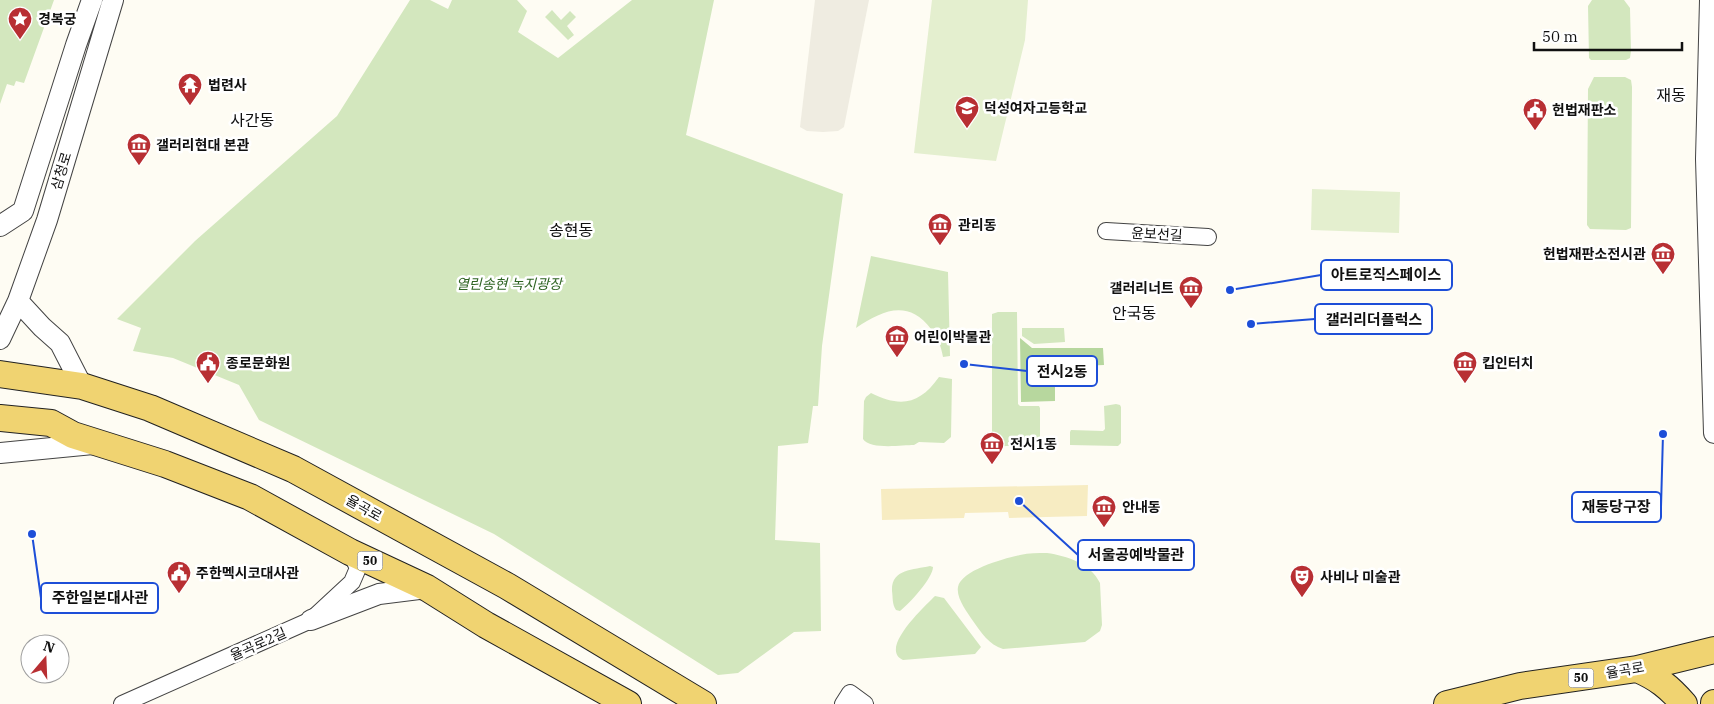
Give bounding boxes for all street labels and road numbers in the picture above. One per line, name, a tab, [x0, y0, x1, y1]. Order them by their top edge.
street label: 삼청로	[47, 150, 75, 192]
street label: 윤보선길	[1131, 224, 1183, 244]
street label: 율곡로	[343, 491, 385, 525]
road number: 50	[358, 552, 382, 570]
street label: 율곡로2길	[227, 624, 289, 664]
street label: 율곡로	[1604, 658, 1646, 682]
road number: 50	[1568, 668, 1594, 688]

